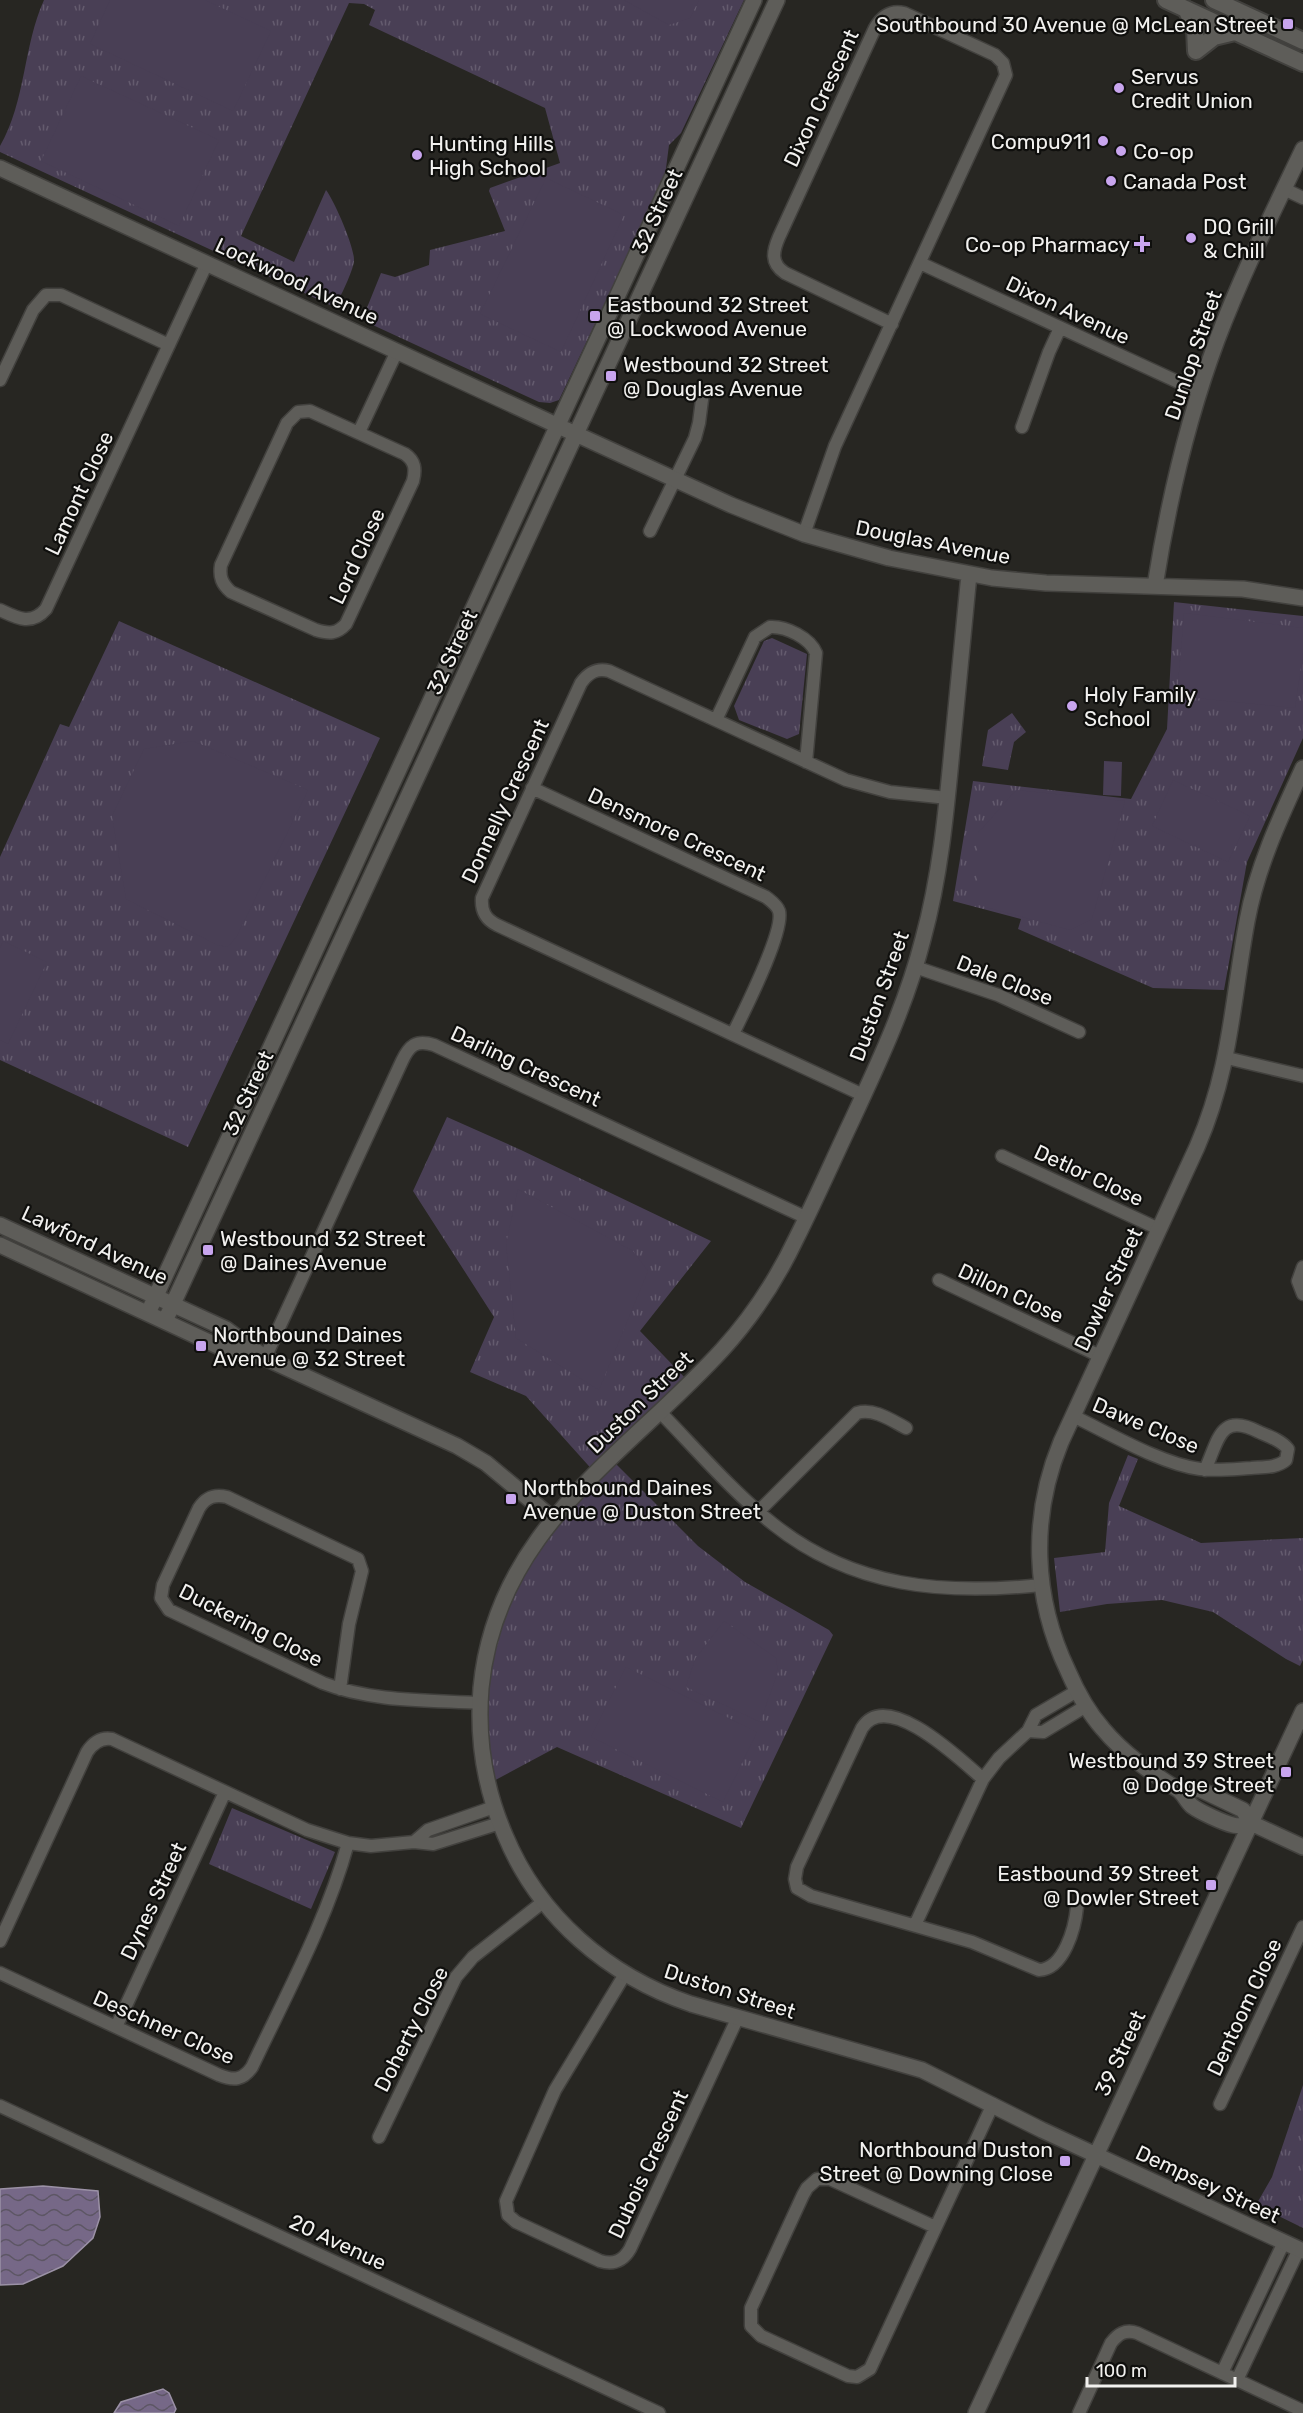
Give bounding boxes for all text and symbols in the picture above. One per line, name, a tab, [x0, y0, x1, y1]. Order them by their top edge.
place label: Southbound 30 Avenue @ McLean Street	[876, 12, 1276, 37]
marker: Southbound 30 Avenue @ McLean Street	[1281, 17, 1295, 31]
street label: Dixon Crescent	[778, 25, 864, 171]
place label: Servus Credit Union	[1131, 64, 1253, 113]
marker: Servus Credit Union	[1112, 81, 1126, 95]
place label: Compu911	[991, 129, 1091, 154]
place label: Hunting Hills High School	[429, 131, 554, 180]
marker: Compu911	[1096, 134, 1110, 148]
place label: Co-op	[1133, 139, 1194, 164]
marker: Co-op	[1114, 144, 1128, 158]
marker: Hunting Hills High School	[410, 148, 424, 162]
street label: 32 Street	[626, 165, 688, 257]
place label: Canada Post	[1123, 169, 1246, 194]
marker: Canada Post	[1104, 174, 1118, 188]
place label: DQ Grill & Chill	[1203, 214, 1274, 263]
marker: DQ Grill & Chill	[1184, 231, 1198, 245]
street label: Lockwood Avenue	[211, 232, 383, 330]
place label: Co-op Pharmacy	[965, 232, 1130, 257]
marker: Co-op Pharmacy	[1135, 237, 1149, 251]
street label: Dixon Avenue	[1002, 270, 1134, 350]
street label: Dunlop Street	[1159, 287, 1227, 423]
place label: Eastbound 32 Street @ Lockwood Avenue	[607, 292, 809, 341]
marker: Eastbound 32 Street @ Lockwood Avenue	[588, 309, 602, 323]
place label: Westbound 32 Street @ Douglas Avenue	[623, 352, 828, 401]
marker: Westbound 32 Street @ Douglas Avenue	[604, 369, 618, 383]
street label: Lamont Close	[39, 427, 119, 559]
street label: Lord Close	[324, 504, 390, 608]
street label: Douglas Avenue	[853, 515, 1013, 569]
street label: 32 Street	[421, 606, 483, 698]
place label: Holy Family School	[1084, 682, 1196, 731]
marker: Holy Family School	[1065, 699, 1079, 713]
street label: Donnelly Crescent	[456, 715, 554, 887]
street label: Densmore Crescent	[584, 782, 770, 886]
street label: Duston Street	[844, 928, 914, 1064]
street label: Dale Close	[953, 949, 1057, 1011]
street label: Darling Crescent	[447, 1020, 605, 1112]
street label: 32 Street	[217, 1047, 279, 1139]
street label: Detlor Close	[1030, 1139, 1148, 1211]
street label: Lawford Avenue	[18, 1200, 172, 1290]
street label: Dowler Street	[1069, 1223, 1147, 1355]
place label: Westbound 32 Street @ Daines Avenue	[220, 1226, 425, 1275]
marker: Westbound 32 Street @ Daines Avenue	[201, 1243, 215, 1257]
street label: Dillon Close	[954, 1258, 1068, 1328]
place label: Northbound Daines Avenue @ 32 Street	[213, 1322, 405, 1371]
marker: Northbound Daines Avenue @ 32 Street	[194, 1339, 208, 1353]
street label: Duston Street	[582, 1346, 698, 1458]
street label: Dawe Close	[1089, 1391, 1203, 1459]
place label: Northbound Daines Avenue @ Duston Street	[523, 1475, 761, 1524]
marker: Northbound Daines Avenue @ Duston Street	[504, 1492, 518, 1506]
street label: Duckering Close	[175, 1578, 327, 1672]
place label: Westbound 39 Street @ Dodge Street	[1068, 1748, 1274, 1797]
marker: Westbound 39 Street @ Dodge Street	[1279, 1765, 1293, 1779]
street label: Dynes Street	[115, 1838, 191, 1964]
place label: Eastbound 39 Street @ Dowler Street	[997, 1861, 1199, 1910]
marker: Eastbound 39 Street @ Dowler Street	[1204, 1878, 1218, 1892]
street label: Dentoom Close	[1201, 1934, 1287, 2080]
street label: Duston Street	[661, 1958, 799, 2024]
street label: Doherty Close	[369, 1962, 453, 2096]
street label: Deschner Close	[89, 1985, 239, 2069]
street label: 39 Street	[1089, 2007, 1151, 2099]
street label: Dubois Crescent	[603, 2086, 693, 2242]
place label: Northbound Duston Street @ Downing Close	[820, 2137, 1053, 2186]
street label: Dempsey Street	[1132, 2140, 1284, 2228]
marker: Northbound Duston Street @ Downing Close	[1058, 2154, 1072, 2168]
street label: 20 Avenue	[286, 2209, 390, 2275]
scale bar	[1087, 2350, 1236, 2388]
text: 100 m	[1096, 2360, 1147, 2382]

